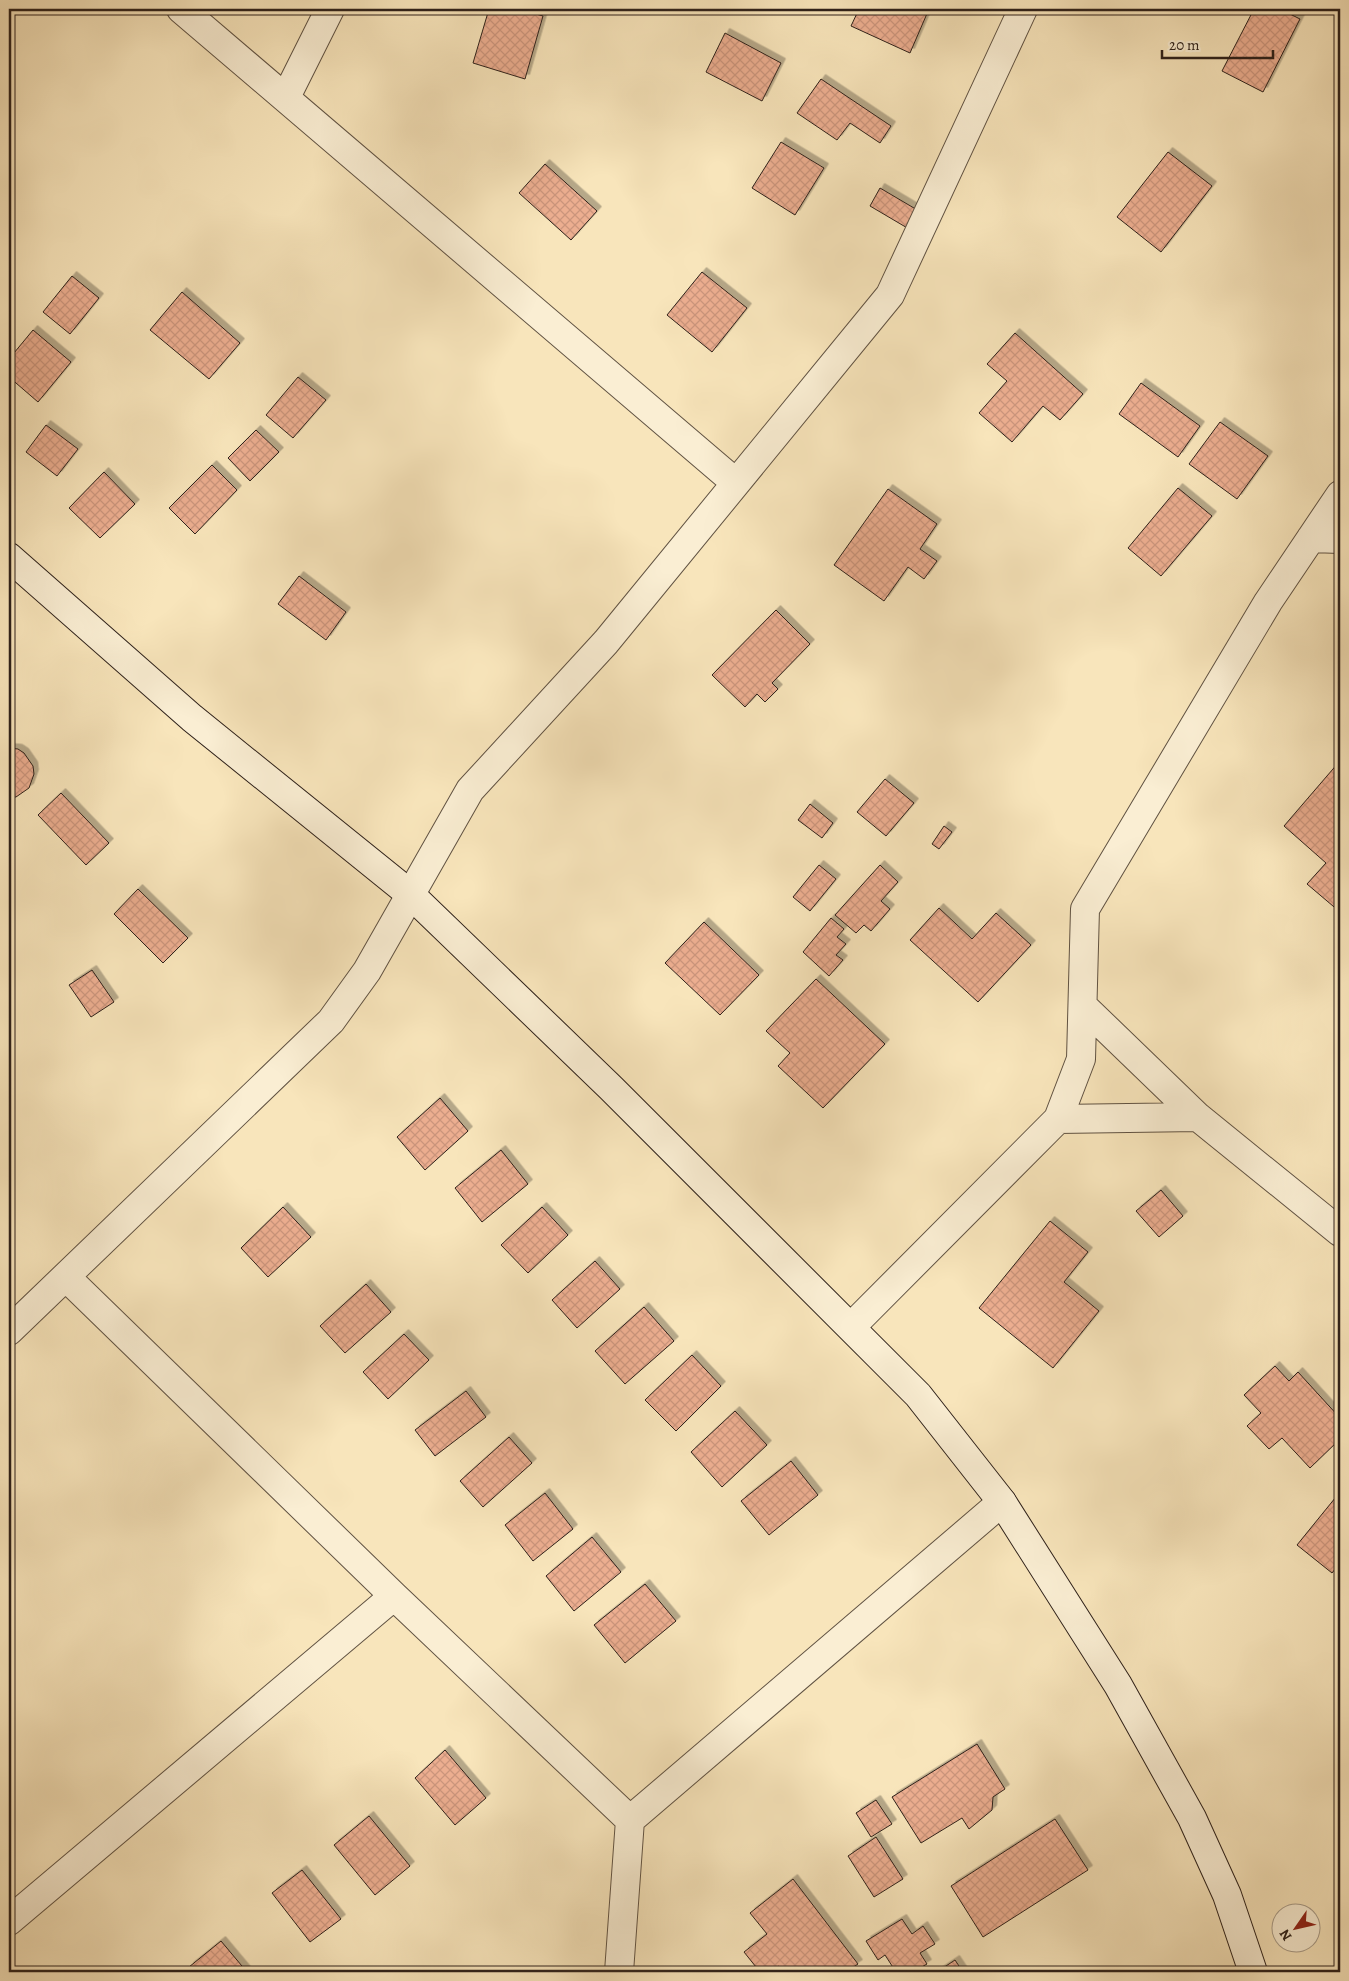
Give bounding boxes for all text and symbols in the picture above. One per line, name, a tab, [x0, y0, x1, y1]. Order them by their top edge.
scale bar	[1162, 28, 1273, 60]
text: 20 m	[1169, 35, 1200, 55]
north arrow	[1272, 1904, 1322, 1954]
text: N	[1275, 1925, 1296, 1945]

